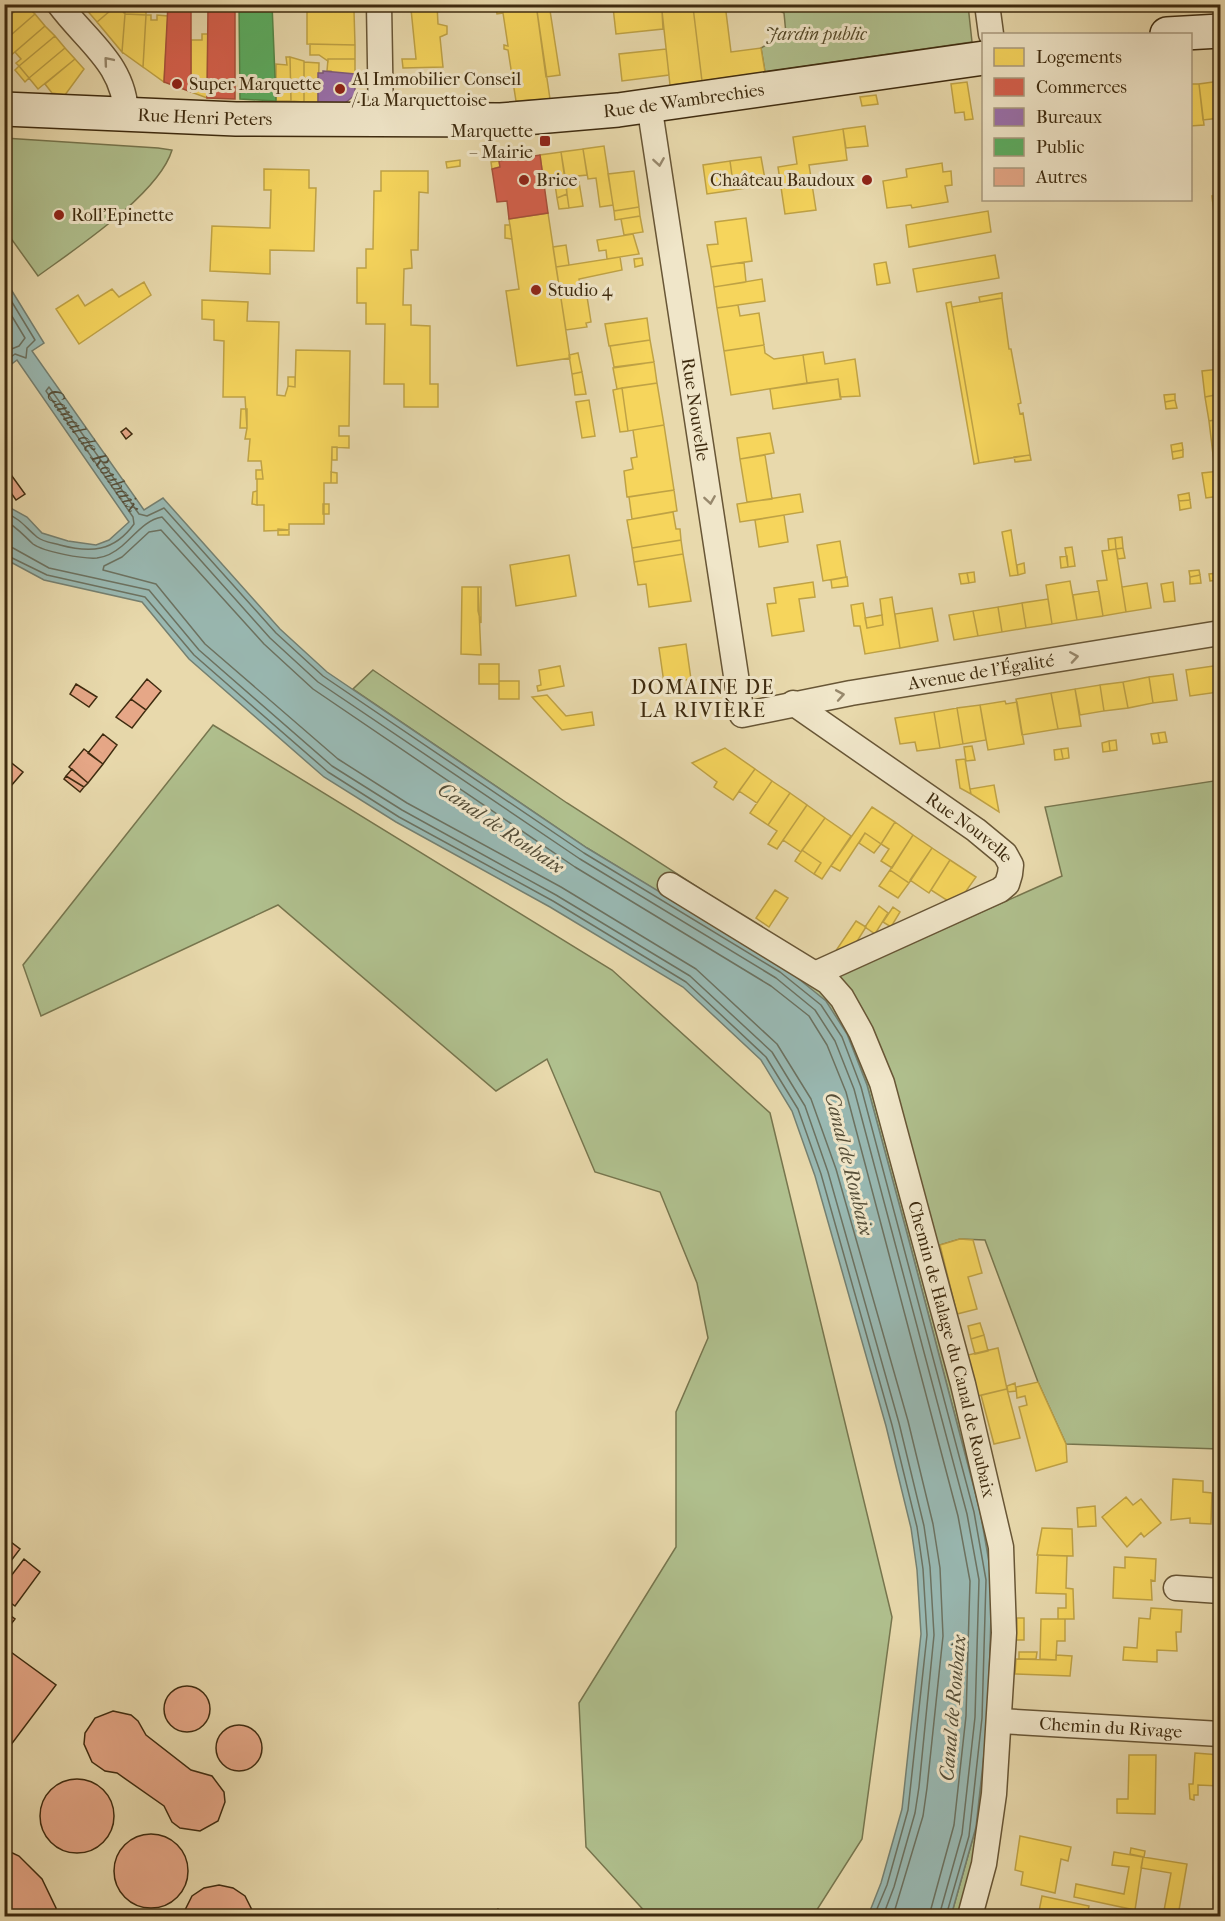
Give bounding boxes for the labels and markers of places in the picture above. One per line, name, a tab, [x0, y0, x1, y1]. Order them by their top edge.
place label: Al Immobilier Conseil / La Marquettoise	[351, 69, 521, 111]
place label: Super Marquette	[189, 74, 321, 95]
marker: Super Marquette	[170, 77, 184, 91]
marker: Al Immobilier Conseil / La Marquettoise	[333, 82, 347, 96]
place label: Marquette – Mairie	[451, 121, 533, 163]
marker: Marquette – Mairie	[538, 134, 552, 148]
place label: Brice	[536, 170, 577, 191]
place label: Chaâteau Baudoux	[710, 170, 856, 191]
marker: Brice	[517, 173, 531, 187]
marker: Chaâteau Baudoux	[860, 173, 874, 187]
place label: Roll'Epinette	[71, 205, 174, 226]
marker: Roll'Epinette	[52, 208, 66, 222]
place label: Studio 4	[548, 280, 613, 301]
marker: Studio 4	[529, 283, 543, 297]

